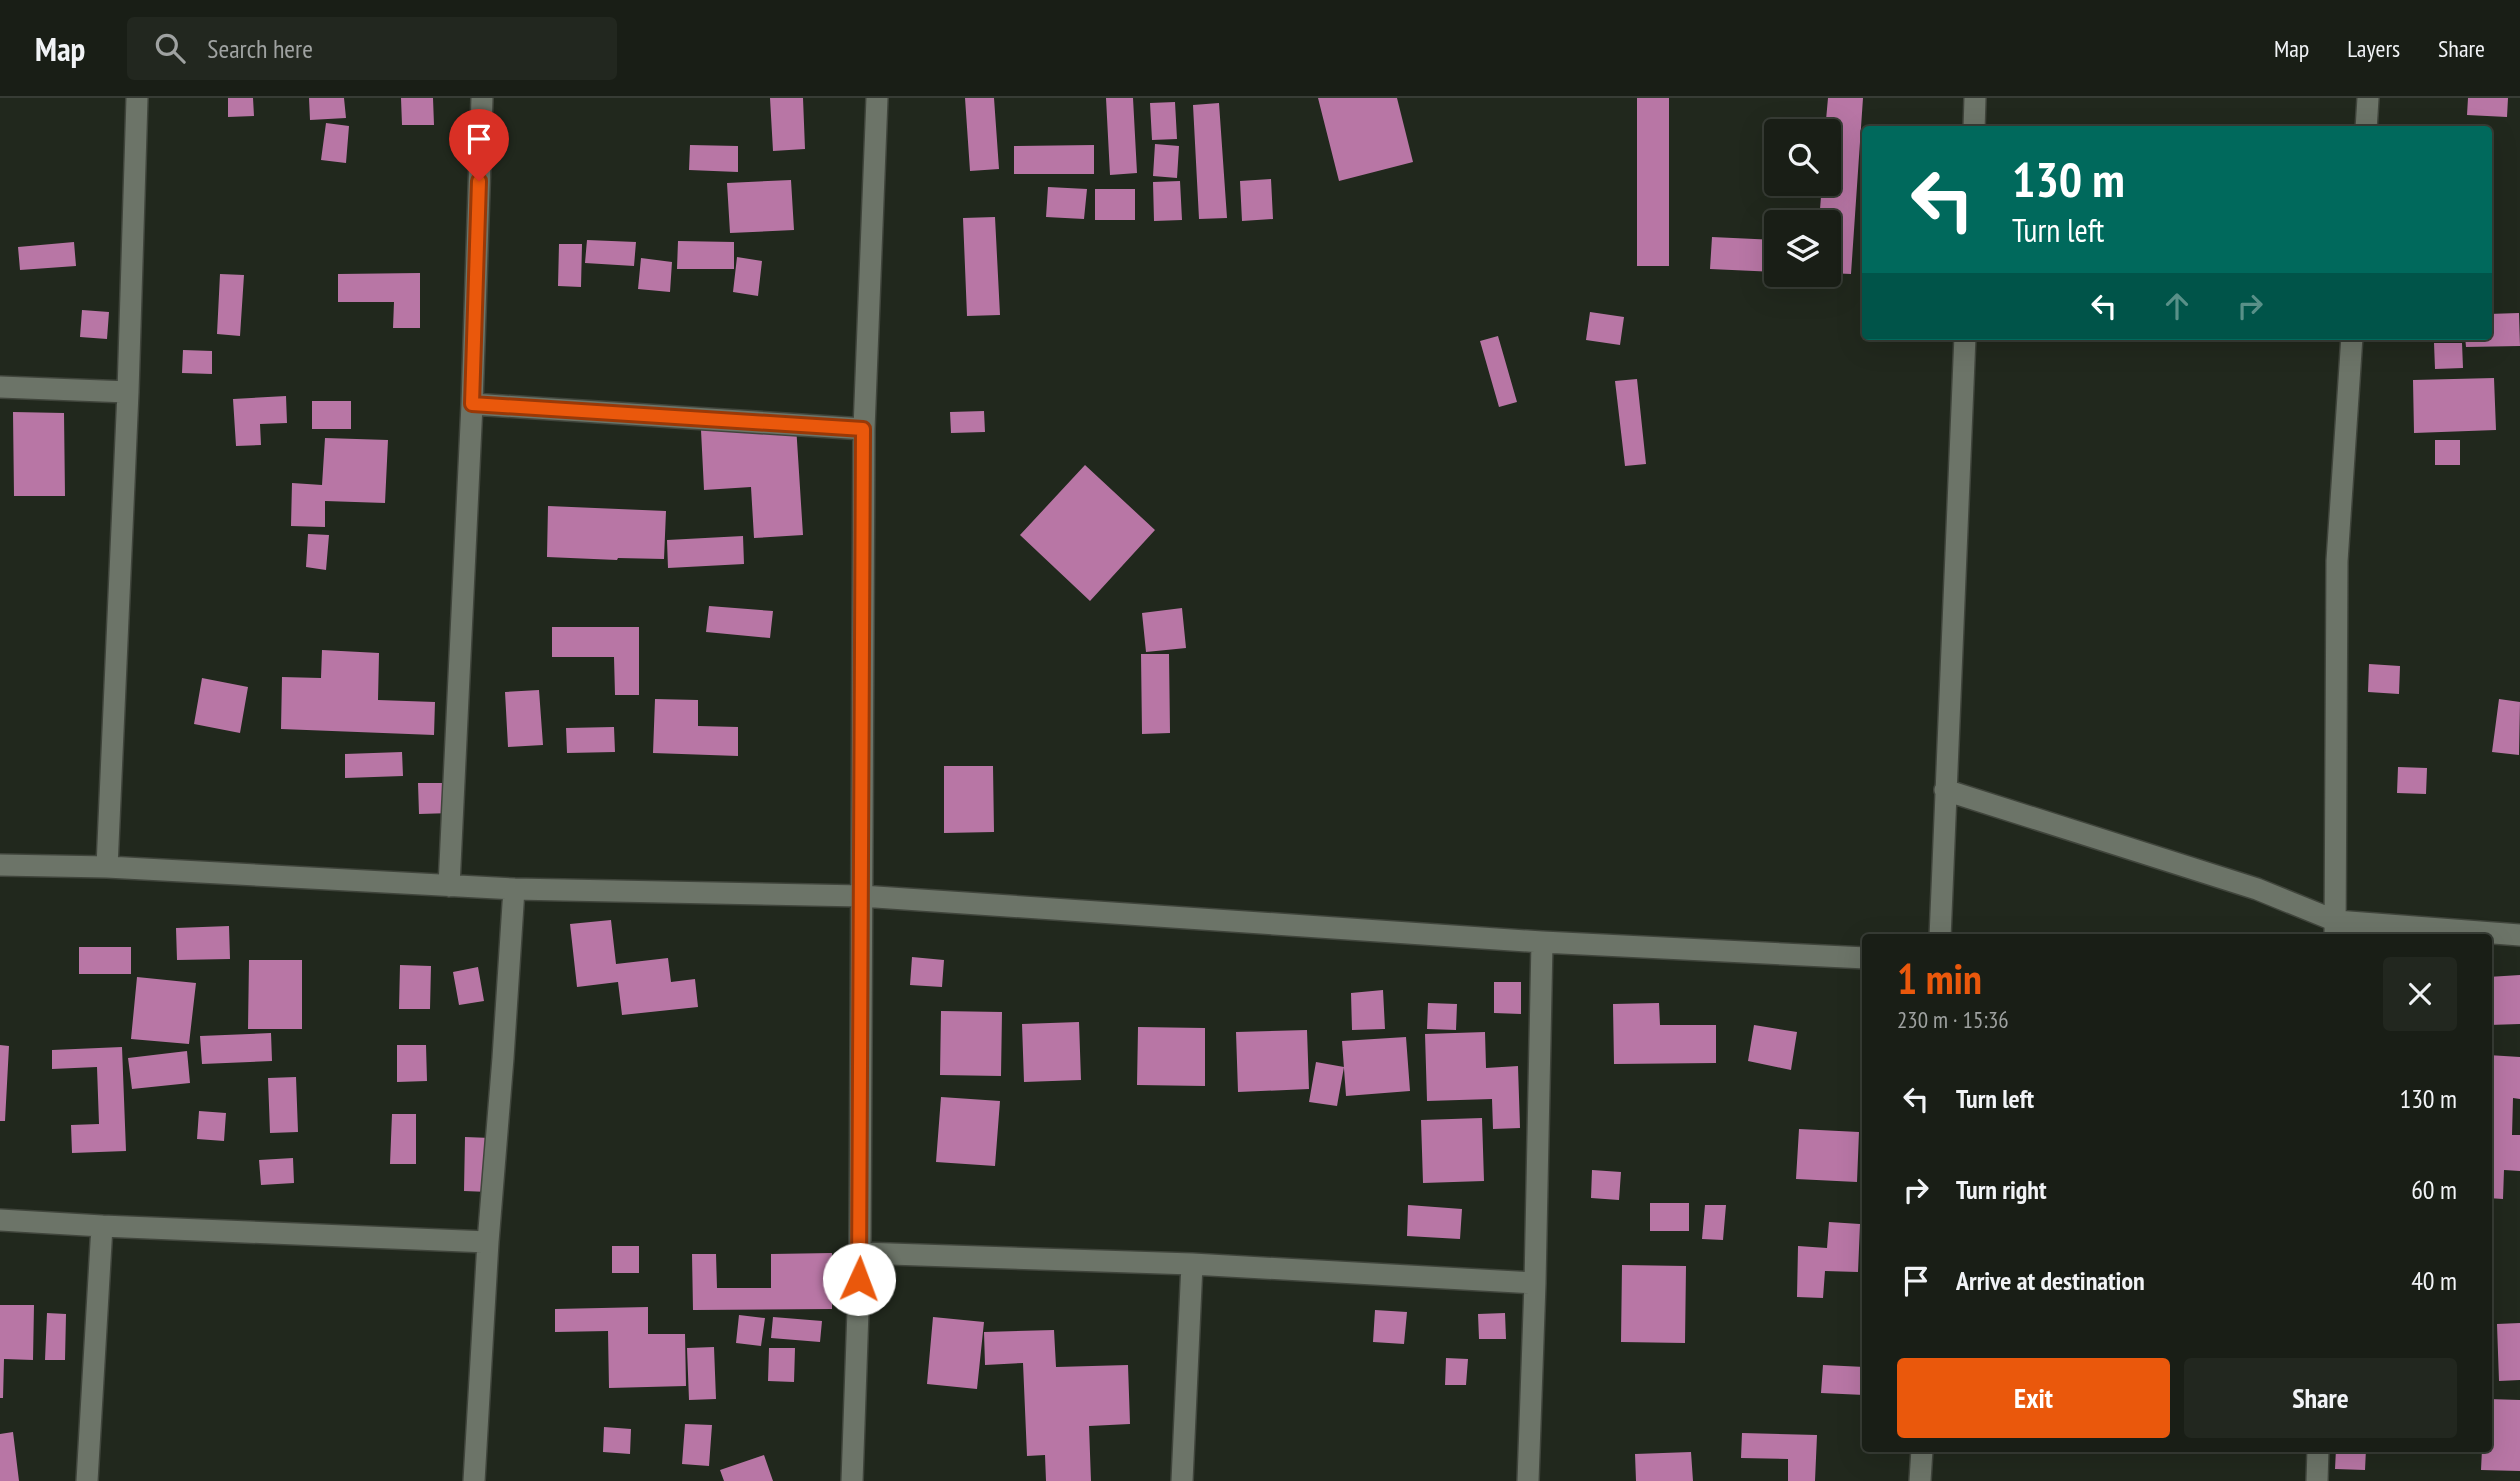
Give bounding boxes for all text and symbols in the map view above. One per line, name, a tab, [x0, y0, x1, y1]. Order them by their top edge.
search box	[127, 17, 617, 80]
text: Map	[35, 27, 85, 70]
icon: search	[151, 29, 189, 67]
text: Search here	[207, 32, 313, 65]
text: Map	[2274, 33, 2309, 64]
text: Layers	[2347, 33, 2400, 64]
text: Share	[2438, 33, 2485, 64]
pin	[449, 109, 509, 181]
map controls	[1764, 119, 1841, 287]
button: search	[1764, 119, 1841, 196]
icon: arrive	[460, 120, 498, 158]
text: 130 m	[2012, 147, 2125, 211]
icon: left	[1897, 154, 1988, 245]
text: Turn left	[2012, 209, 2104, 251]
button: layers	[1764, 210, 1841, 287]
icon: left	[2085, 287, 2123, 325]
icon: ahead	[2158, 287, 2196, 325]
icon: right	[2231, 287, 2269, 325]
text: 1 min	[1897, 951, 1982, 1006]
button: close	[2383, 957, 2457, 1031]
text: 230 m · 15:36	[1897, 1005, 2009, 1034]
icon: left	[1897, 1080, 1935, 1118]
text: Turn left	[1956, 1082, 2034, 1115]
text: 130 m	[2399, 1082, 2457, 1115]
icon: right	[1897, 1171, 1935, 1209]
text: Turn right	[1956, 1173, 2047, 1206]
text: 60 m	[2411, 1173, 2457, 1206]
position arrow	[822, 1242, 896, 1316]
icon: arrive	[1897, 1262, 1935, 1300]
text: Arrive at destination	[1956, 1264, 2145, 1297]
text: 40 m	[2411, 1264, 2457, 1297]
button: Exit	[1897, 1358, 2170, 1438]
button: Share	[2184, 1358, 2457, 1438]

